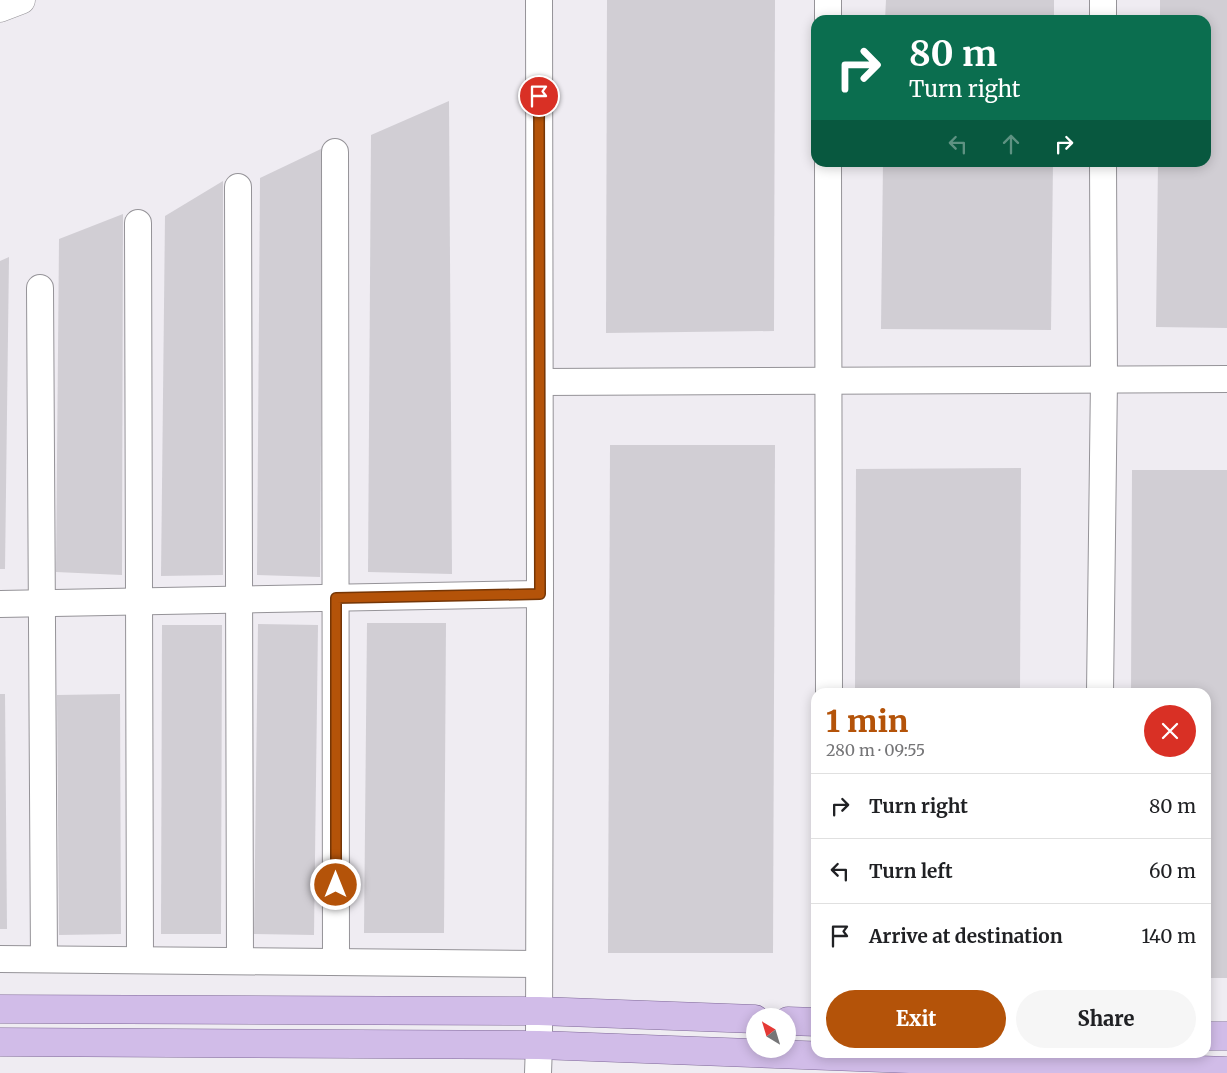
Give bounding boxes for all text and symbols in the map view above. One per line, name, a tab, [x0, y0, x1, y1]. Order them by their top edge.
text: 80 m	[909, 32, 997, 76]
icon: right	[826, 35, 891, 100]
pin	[518, 75, 560, 117]
text: Turn right	[909, 75, 1020, 103]
icon: arrive	[525, 82, 553, 110]
icon: left	[944, 130, 972, 158]
icon: ahead	[997, 130, 1025, 158]
icon: right	[1050, 130, 1078, 158]
text: 1 min	[826, 702, 908, 740]
button: close	[1144, 705, 1196, 757]
text: 280 m · 09:55	[826, 740, 925, 760]
icon: right	[826, 792, 854, 820]
text: Turn right	[869, 794, 968, 818]
text: 80 m	[1149, 794, 1196, 818]
icon: left	[826, 857, 854, 885]
position arrow	[309, 858, 361, 910]
text: Turn left	[869, 859, 953, 883]
text: 60 m	[1149, 859, 1196, 883]
icon: arrive	[826, 922, 854, 950]
text: Arrive at destination	[869, 924, 1063, 948]
text: 140 m	[1141, 924, 1196, 948]
button: Exit	[826, 990, 1006, 1048]
button: Share	[1016, 990, 1196, 1048]
north arrow	[746, 1008, 796, 1058]
map controls	[746, 1008, 796, 1058]

